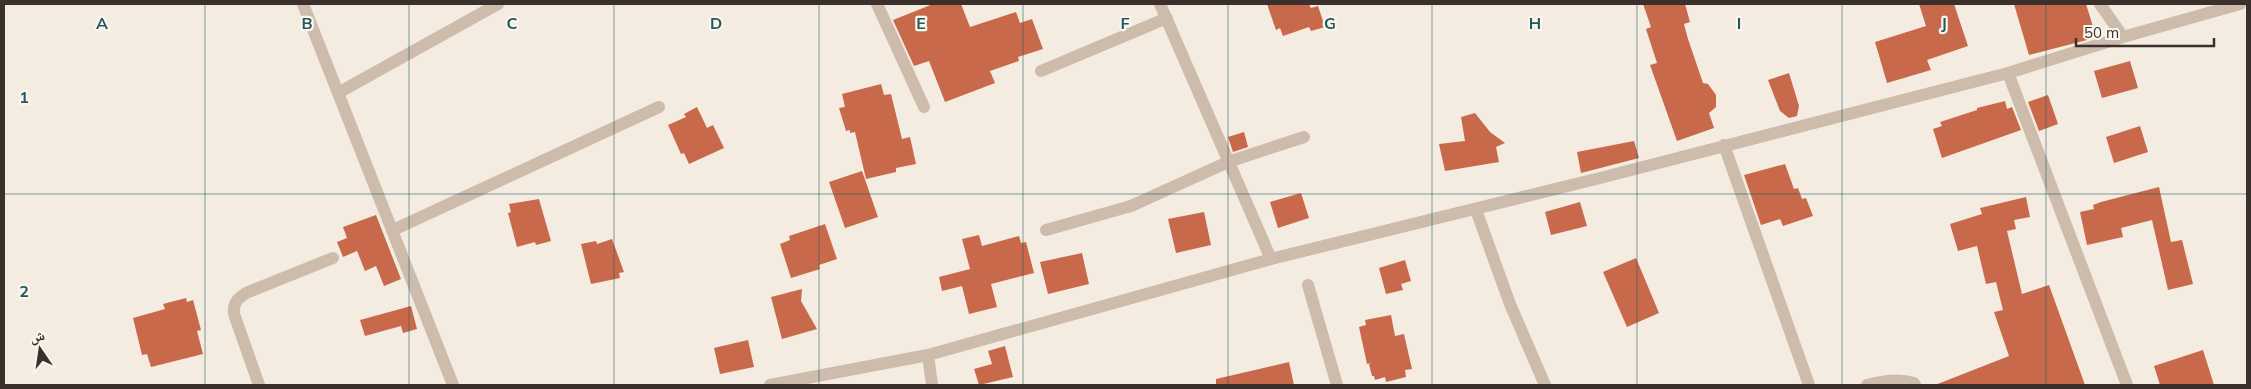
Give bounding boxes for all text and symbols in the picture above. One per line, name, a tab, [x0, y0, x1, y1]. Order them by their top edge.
text: A	[96, 13, 108, 33]
text: B	[301, 13, 313, 33]
text: C	[507, 13, 518, 33]
text: D	[710, 13, 722, 33]
text: E	[916, 13, 926, 33]
text: F	[1120, 13, 1130, 33]
text: G	[1324, 13, 1336, 33]
text: H	[1529, 13, 1541, 33]
text: I	[1737, 13, 1741, 33]
text: J	[1941, 13, 1947, 33]
scale bar	[2076, 15, 2214, 47]
text: 50 m	[2084, 23, 2119, 42]
text: 1	[19, 87, 29, 107]
text: 2	[19, 281, 29, 301]
north arrow	[15, 324, 65, 374]
text: ش	[28, 326, 46, 347]

